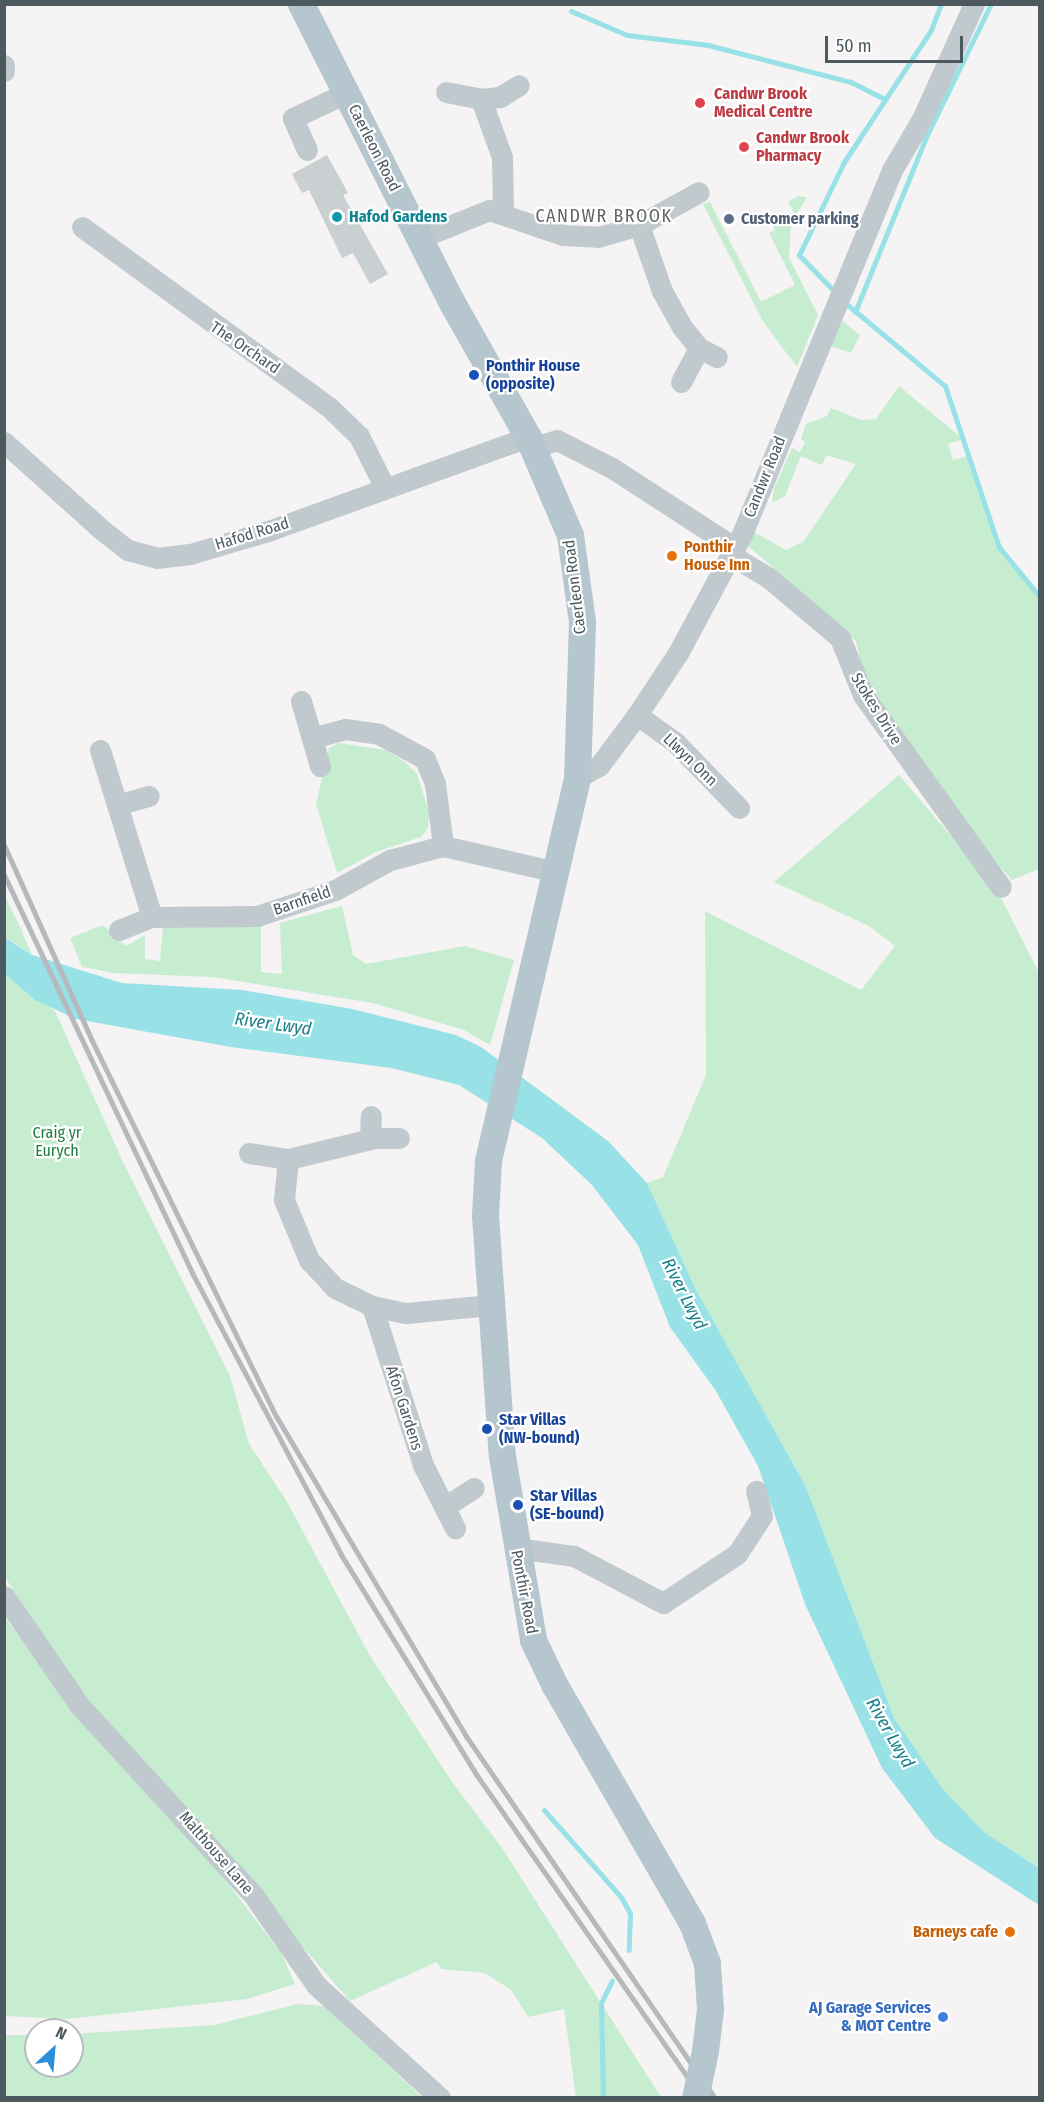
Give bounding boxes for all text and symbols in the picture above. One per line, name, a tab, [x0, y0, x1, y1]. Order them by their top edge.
scale bar	[828, 24, 966, 62]
text: 50 m	[836, 35, 872, 57]
place label: Candwr Brook Medical Centre	[714, 84, 813, 122]
marker: Candwr Brook Medical Centre	[691, 94, 709, 112]
street label: Caerleon Road	[344, 101, 404, 195]
place label: Candwr Brook Pharmacy	[756, 128, 849, 166]
marker: Candwr Brook Pharmacy	[737, 140, 751, 154]
district label: CANDWR BROOK	[535, 205, 673, 227]
place label: Hafod Gardens	[349, 207, 447, 227]
place label: Customer parking	[741, 209, 859, 229]
marker: Hafod Gardens	[330, 210, 344, 224]
marker: Customer parking	[722, 212, 736, 226]
street label: The Orchard	[207, 318, 283, 378]
place label: Ponthir House (opposite)	[486, 356, 580, 394]
marker: Ponthir House (opposite)	[467, 368, 481, 382]
street label: Candwr Road	[740, 434, 790, 520]
street label: Hafod Road	[213, 514, 291, 554]
place label: Ponthir House Inn	[684, 537, 750, 575]
street label: Caerleon Road	[560, 539, 590, 635]
marker: Ponthir House Inn	[665, 549, 679, 563]
street label: Stokes Drive	[846, 670, 906, 748]
street label: Llwyn Onn	[659, 730, 721, 790]
street label: Barnfield	[271, 882, 333, 920]
water label: River Lwyd	[233, 1008, 313, 1040]
park label: Craig yr Eurych	[33, 1123, 81, 1161]
water label: River Lwyd	[657, 1255, 711, 1333]
street label: Afon Gardens	[381, 1363, 427, 1453]
place label: Star Villas (NW-bound)	[499, 1410, 579, 1448]
marker: Star Villas (NW-bound)	[480, 1422, 494, 1436]
place label: Star Villas (SE-bound)	[530, 1486, 604, 1524]
marker: Star Villas (SE-bound)	[511, 1498, 525, 1512]
street label: Ponthir Road	[506, 1548, 542, 1636]
water label: River Lwyd	[861, 1694, 919, 1772]
street label: Malthouse Lane	[175, 1808, 257, 1898]
place label: Barneys cafe	[913, 1922, 998, 1942]
marker: Barneys cafe	[1003, 1925, 1017, 1939]
place label: AJ Garage Services & MOT Centre	[809, 1998, 931, 2036]
marker: AJ Garage Services & MOT Centre	[936, 2010, 950, 2024]
north arrow	[24, 2018, 84, 2078]
text: N	[53, 2023, 70, 2044]

